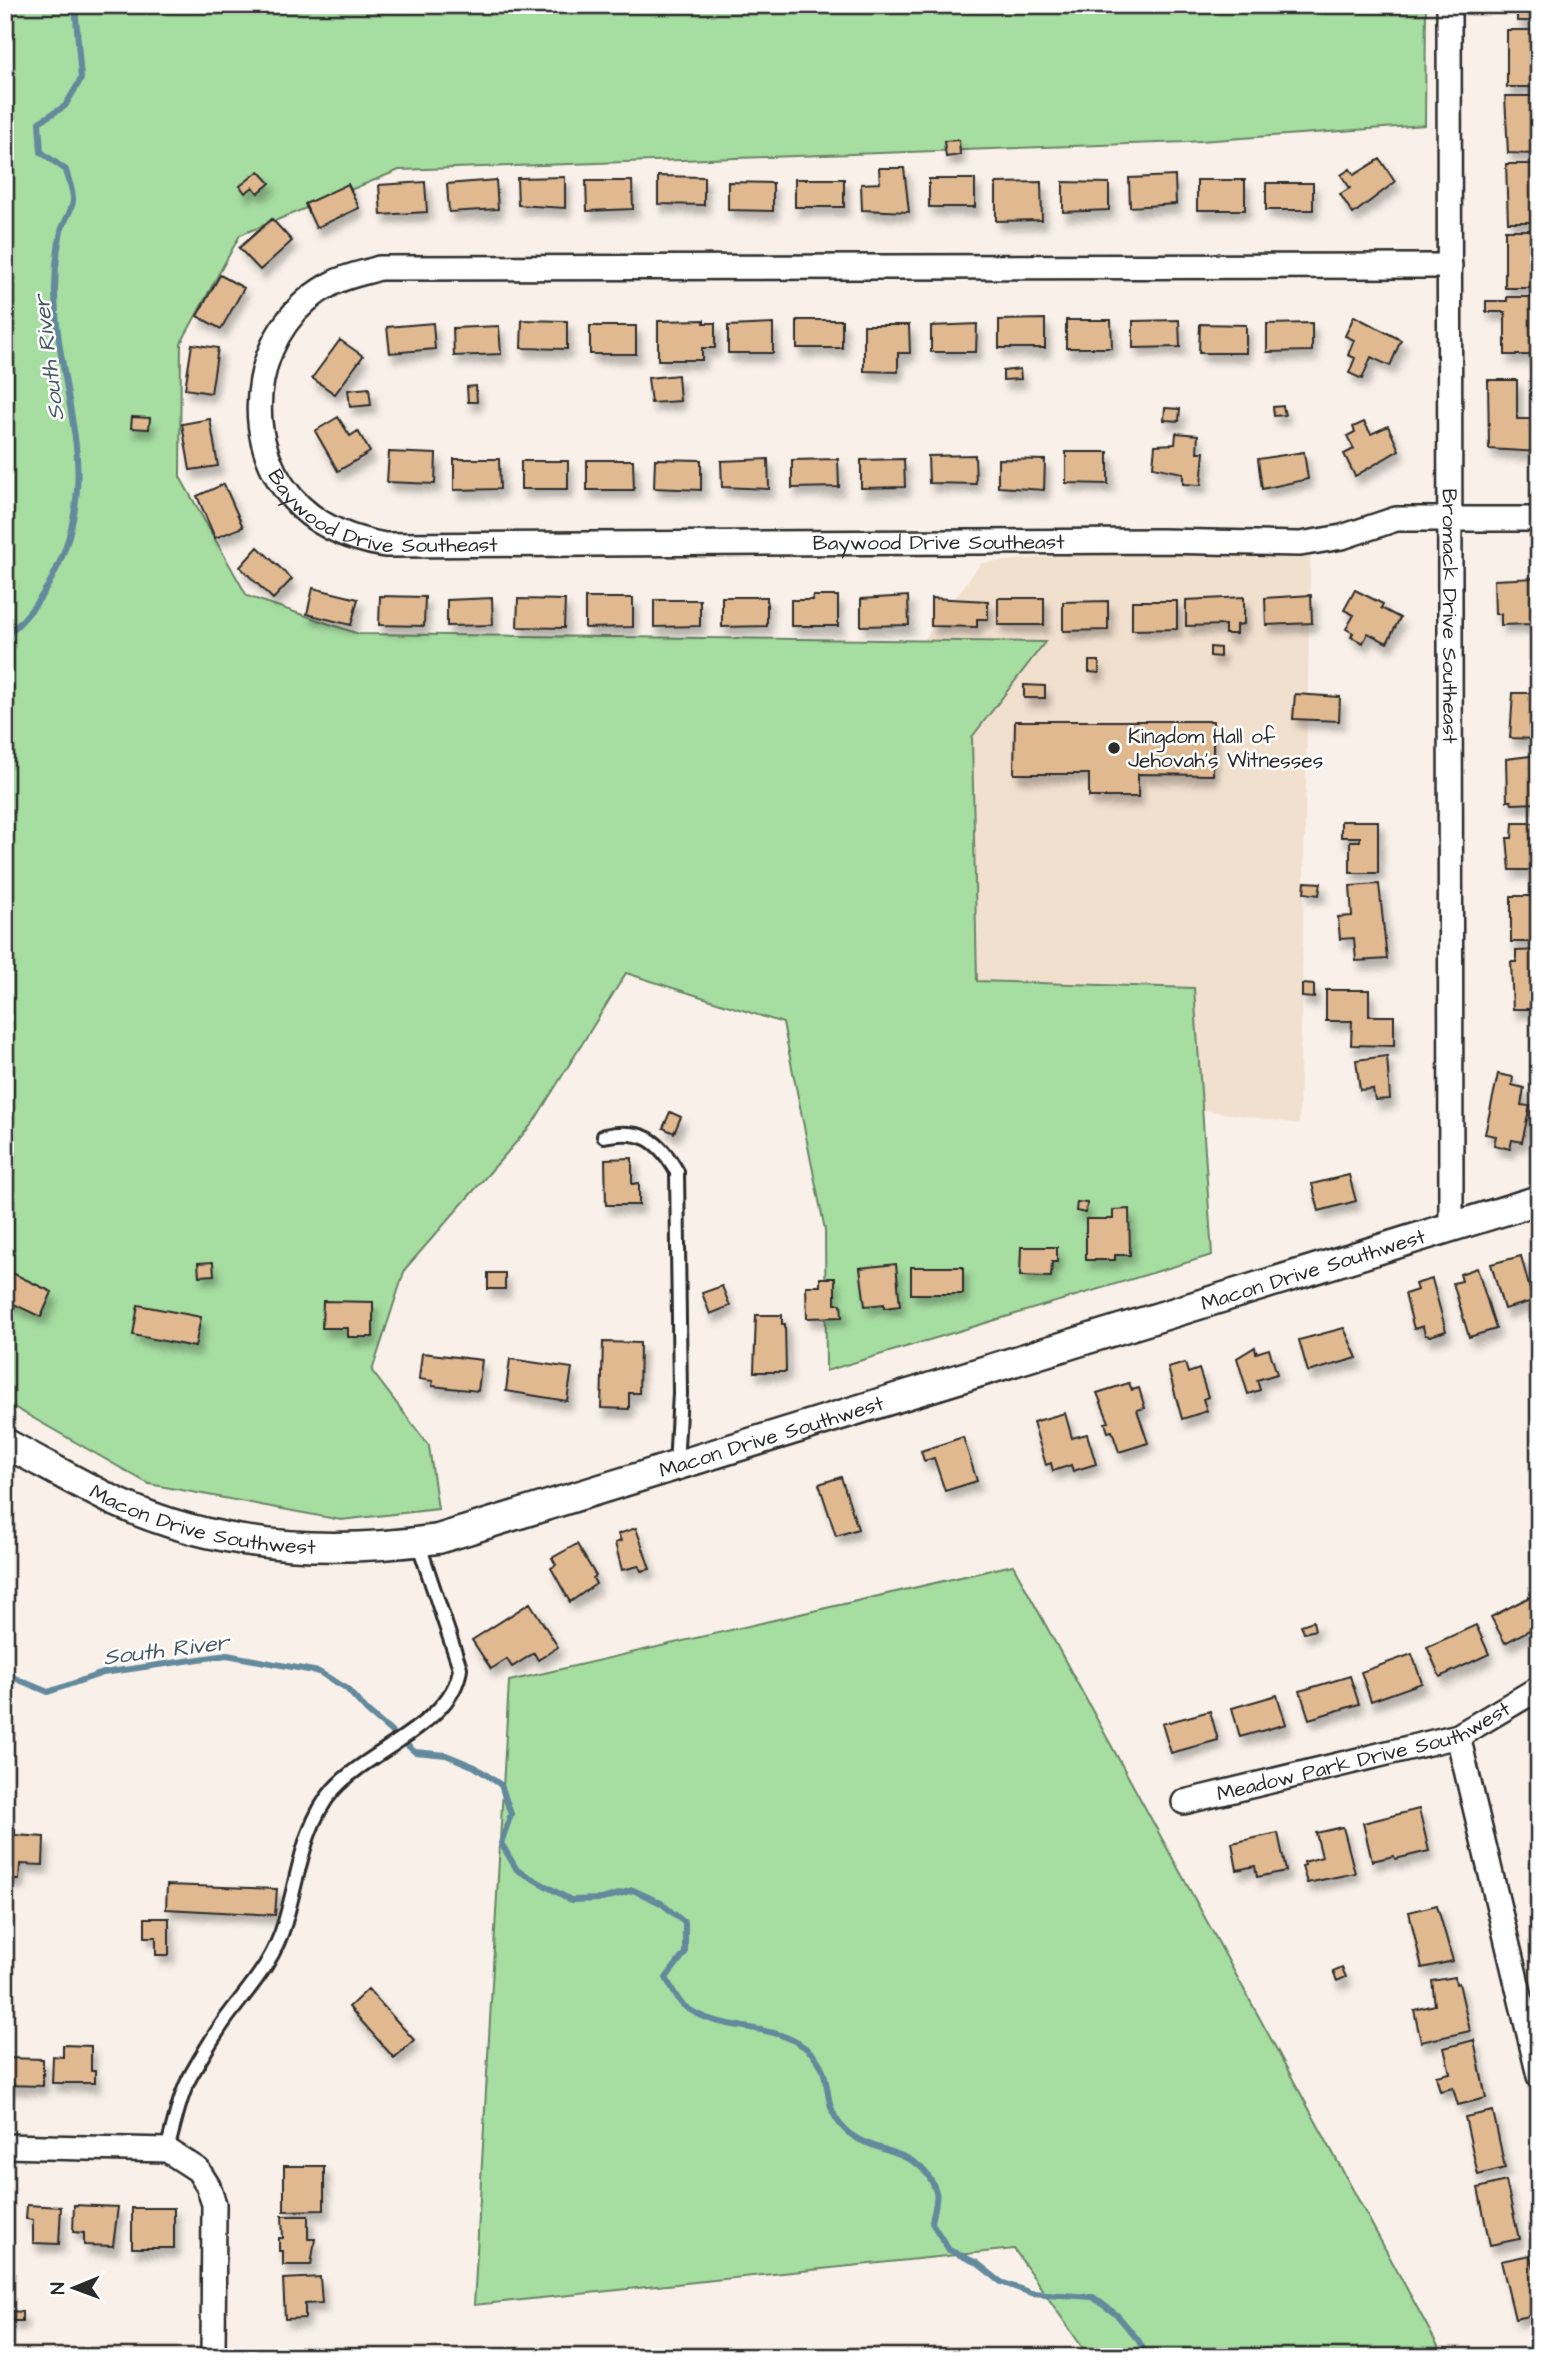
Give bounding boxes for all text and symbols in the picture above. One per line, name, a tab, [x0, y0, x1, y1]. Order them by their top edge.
water label: South River	[25, 291, 73, 422]
street label: Baywood Drive Southeast	[261, 464, 498, 560]
street label: Bromack Drive Southeast	[1435, 488, 1464, 744]
street label: Baywood Drive Southeast	[813, 527, 1065, 560]
place label: Kingdom Hall of Jehovah’s Witnesses	[1128, 722, 1323, 775]
marker: Kingdom Hall of Jehovah’s Witnesses	[1106, 740, 1122, 756]
street label: Macon Drive Southwest	[1197, 1222, 1430, 1318]
street label: Macon Drive Southwest	[655, 1389, 888, 1485]
street label: Macon Drive Southwest	[85, 1477, 317, 1562]
water label: South River	[102, 1626, 233, 1674]
street label: Meadow Park Drive Southwest	[1214, 1694, 1516, 1809]
north arrow	[38, 2254, 108, 2324]
text: N	[45, 2282, 72, 2294]

